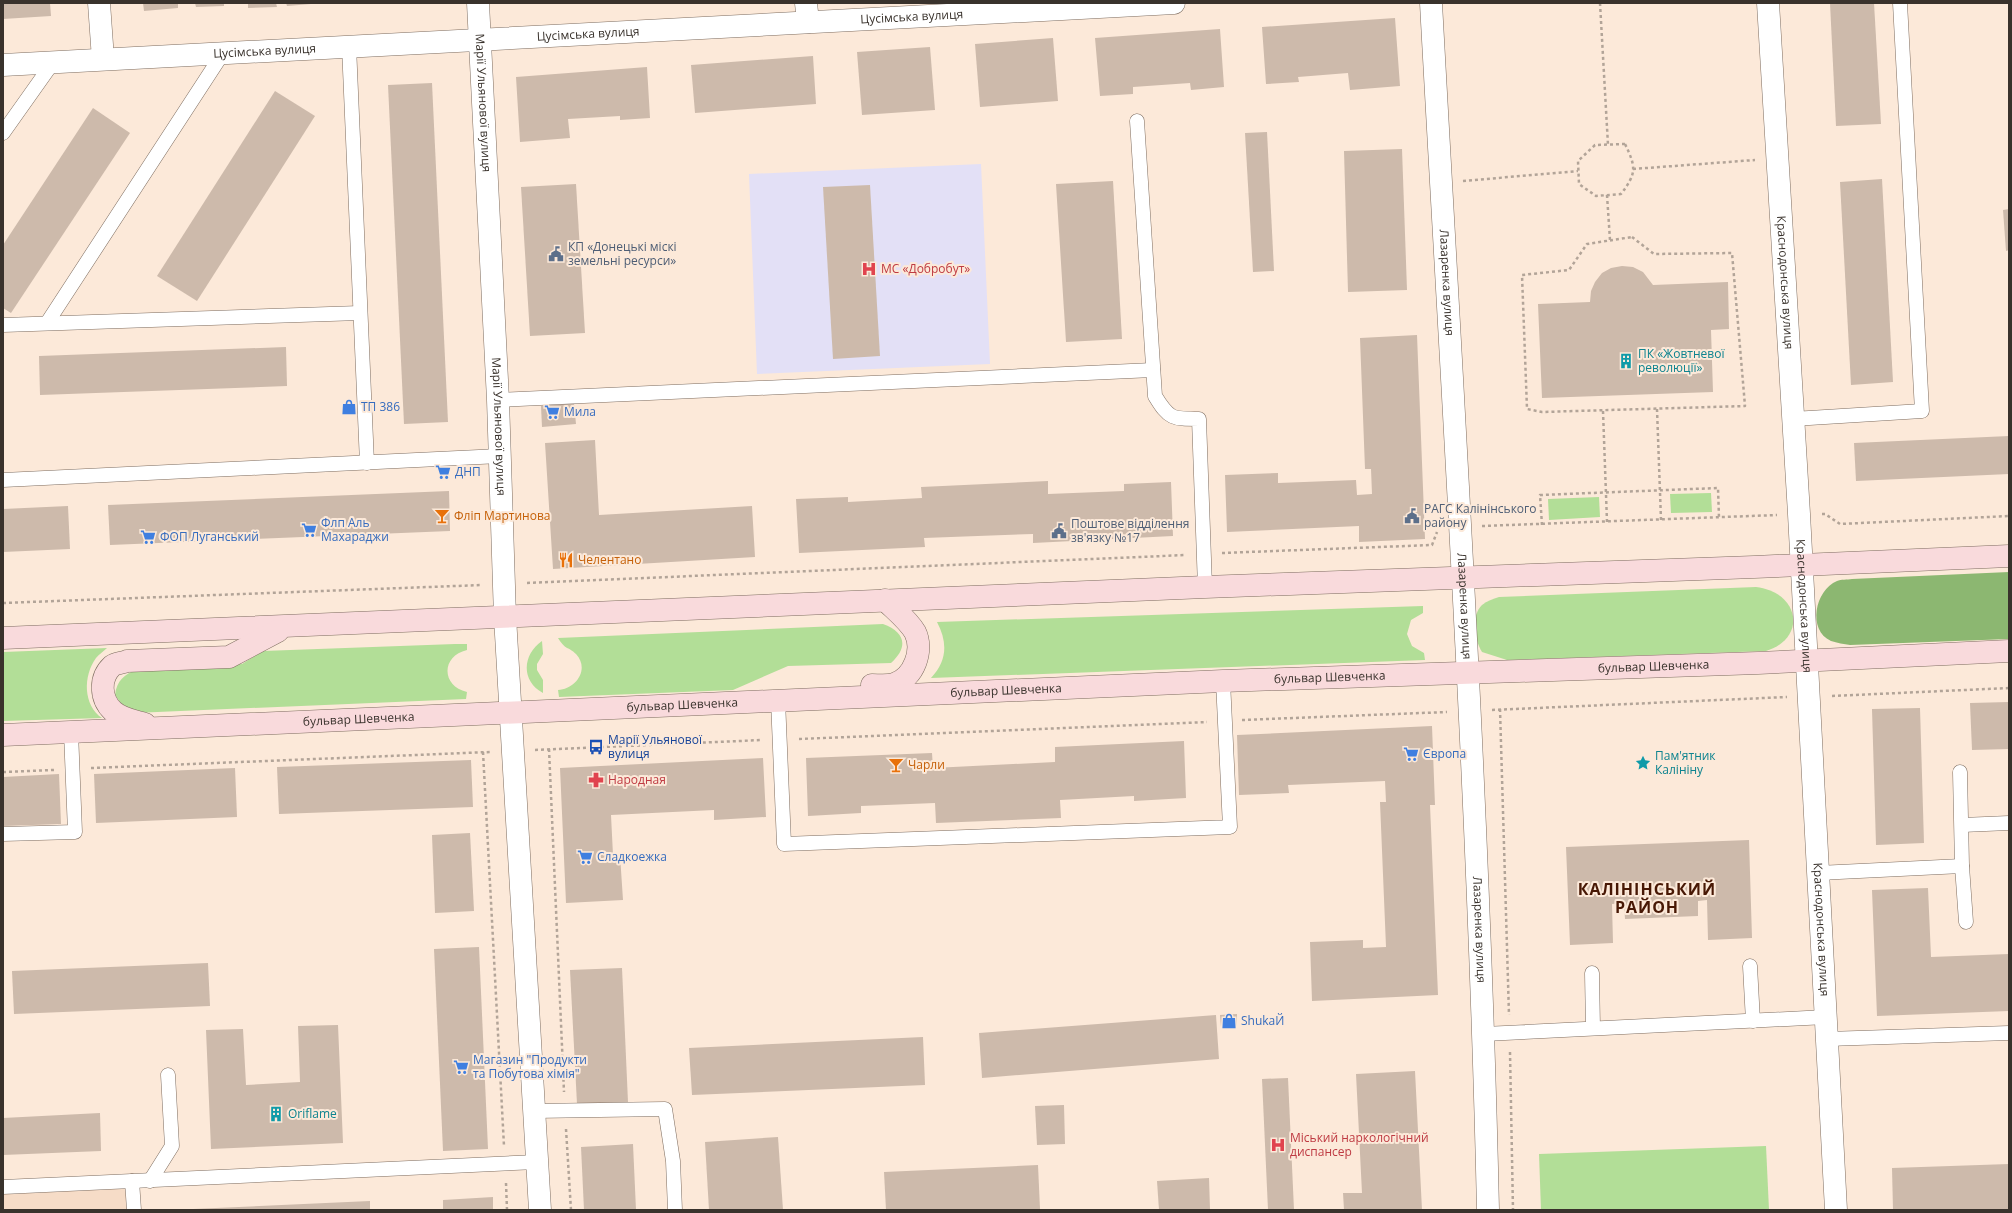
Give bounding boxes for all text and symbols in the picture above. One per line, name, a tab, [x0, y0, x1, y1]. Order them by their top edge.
street label: Цусімська вулиця	[860, 5, 964, 28]
street label: Цусімська вулиця	[536, 22, 640, 45]
street label: Марії Ульянової вулиця	[472, 33, 496, 173]
street label: Цусімська вулиця	[213, 39, 316, 62]
street label: Краснодонська вулиця	[1773, 215, 1798, 350]
street label: Лазаренка вулиця	[1436, 229, 1459, 336]
place label: КП «Донецькі міскі земельні ресурси»	[568, 238, 677, 269]
public building icon: КП «Донецькі міскі земельні ресурси»	[547, 245, 565, 263]
hospital icon: МС «Добробут»	[860, 260, 878, 278]
place label: МС «Добробут»	[881, 260, 970, 277]
place label: ПК «Жовтневої революції»	[1638, 345, 1725, 376]
building icon: ПК «Жовтневої революції»	[1617, 352, 1635, 370]
street label: Марії Ульянової вулиця	[488, 357, 510, 496]
shop icon: ТП 386	[340, 398, 358, 416]
place label: ТП 386	[361, 398, 400, 415]
supermarket icon: Мила	[543, 403, 561, 421]
place label: Мила	[564, 403, 596, 420]
supermarket icon: ДНП	[434, 463, 452, 481]
place label: ДНП	[455, 463, 481, 480]
place label: РАГС Калінінського району	[1424, 500, 1536, 531]
bar icon: Фліп Мартинова	[433, 507, 451, 525]
place label: Фліп Мартинова	[454, 507, 550, 524]
public building icon: РАГС Калінінського району	[1403, 507, 1421, 525]
place label: Флп Аль Махараджи	[321, 514, 389, 545]
place label: Поштове відділення зв'язку №17	[1071, 515, 1189, 546]
supermarket icon: Флп Аль Махараджи	[300, 521, 318, 539]
public building icon: Поштове відділення зв'язку №17	[1050, 522, 1068, 540]
supermarket icon: ФОП Луганський	[139, 528, 157, 546]
place label: ФОП Луганський	[160, 528, 259, 545]
street label: Краснодонська вулиця	[1792, 539, 1816, 673]
restaurant icon: Челентано	[557, 551, 575, 569]
place label: Челентано	[578, 551, 641, 568]
street label: Лазаренка вулиця	[1454, 552, 1476, 660]
street label: бульвар Шевченка	[1597, 656, 1710, 676]
street label: бульвар Шевченка	[1274, 667, 1386, 687]
street label: бульвар Шевченка	[950, 679, 1062, 701]
street label: бульвар Шевченка	[626, 693, 738, 715]
street label: бульвар Шевченка	[302, 708, 415, 730]
place label: Марії Ульянової вулиця	[608, 731, 703, 762]
bus stop icon: Марії Ульянової вулиця	[587, 738, 605, 756]
supermarket icon: Європа	[1402, 745, 1420, 763]
place label: Європа	[1423, 745, 1466, 762]
place label: Пам'ятник Калініну	[1655, 747, 1716, 778]
place icon: Пам'ятник Калініну	[1634, 754, 1652, 772]
bar icon: Чарли	[887, 756, 905, 774]
place label: Чарли	[908, 756, 945, 773]
pharmacy icon: Народная	[587, 771, 605, 789]
place label: Народная	[608, 771, 666, 788]
supermarket icon: Сладкоежка	[576, 848, 594, 866]
place label: Сладкоежка	[597, 848, 667, 865]
street label: Краснодонська вулиця	[1810, 862, 1834, 997]
street label: Лазаренка вулиця	[1469, 876, 1490, 983]
district label: КАЛІНІНСЬКИЙ РАЙОН	[1578, 878, 1716, 918]
shop icon: ShukaЙ	[1220, 1012, 1238, 1030]
place label: ShukaЙ	[1241, 1012, 1284, 1029]
place label: Магазин "Продукти та Побутова хімія"	[473, 1051, 587, 1082]
supermarket icon: Магазин "Продукти та Побутова хімія"	[452, 1058, 470, 1076]
building icon: Oriflame	[267, 1105, 285, 1123]
place label: Oriflame	[288, 1105, 337, 1122]
place label: Міський наркологічний диспансер	[1290, 1129, 1429, 1160]
hospital icon: Міський наркологічний диспансер	[1269, 1136, 1287, 1154]

